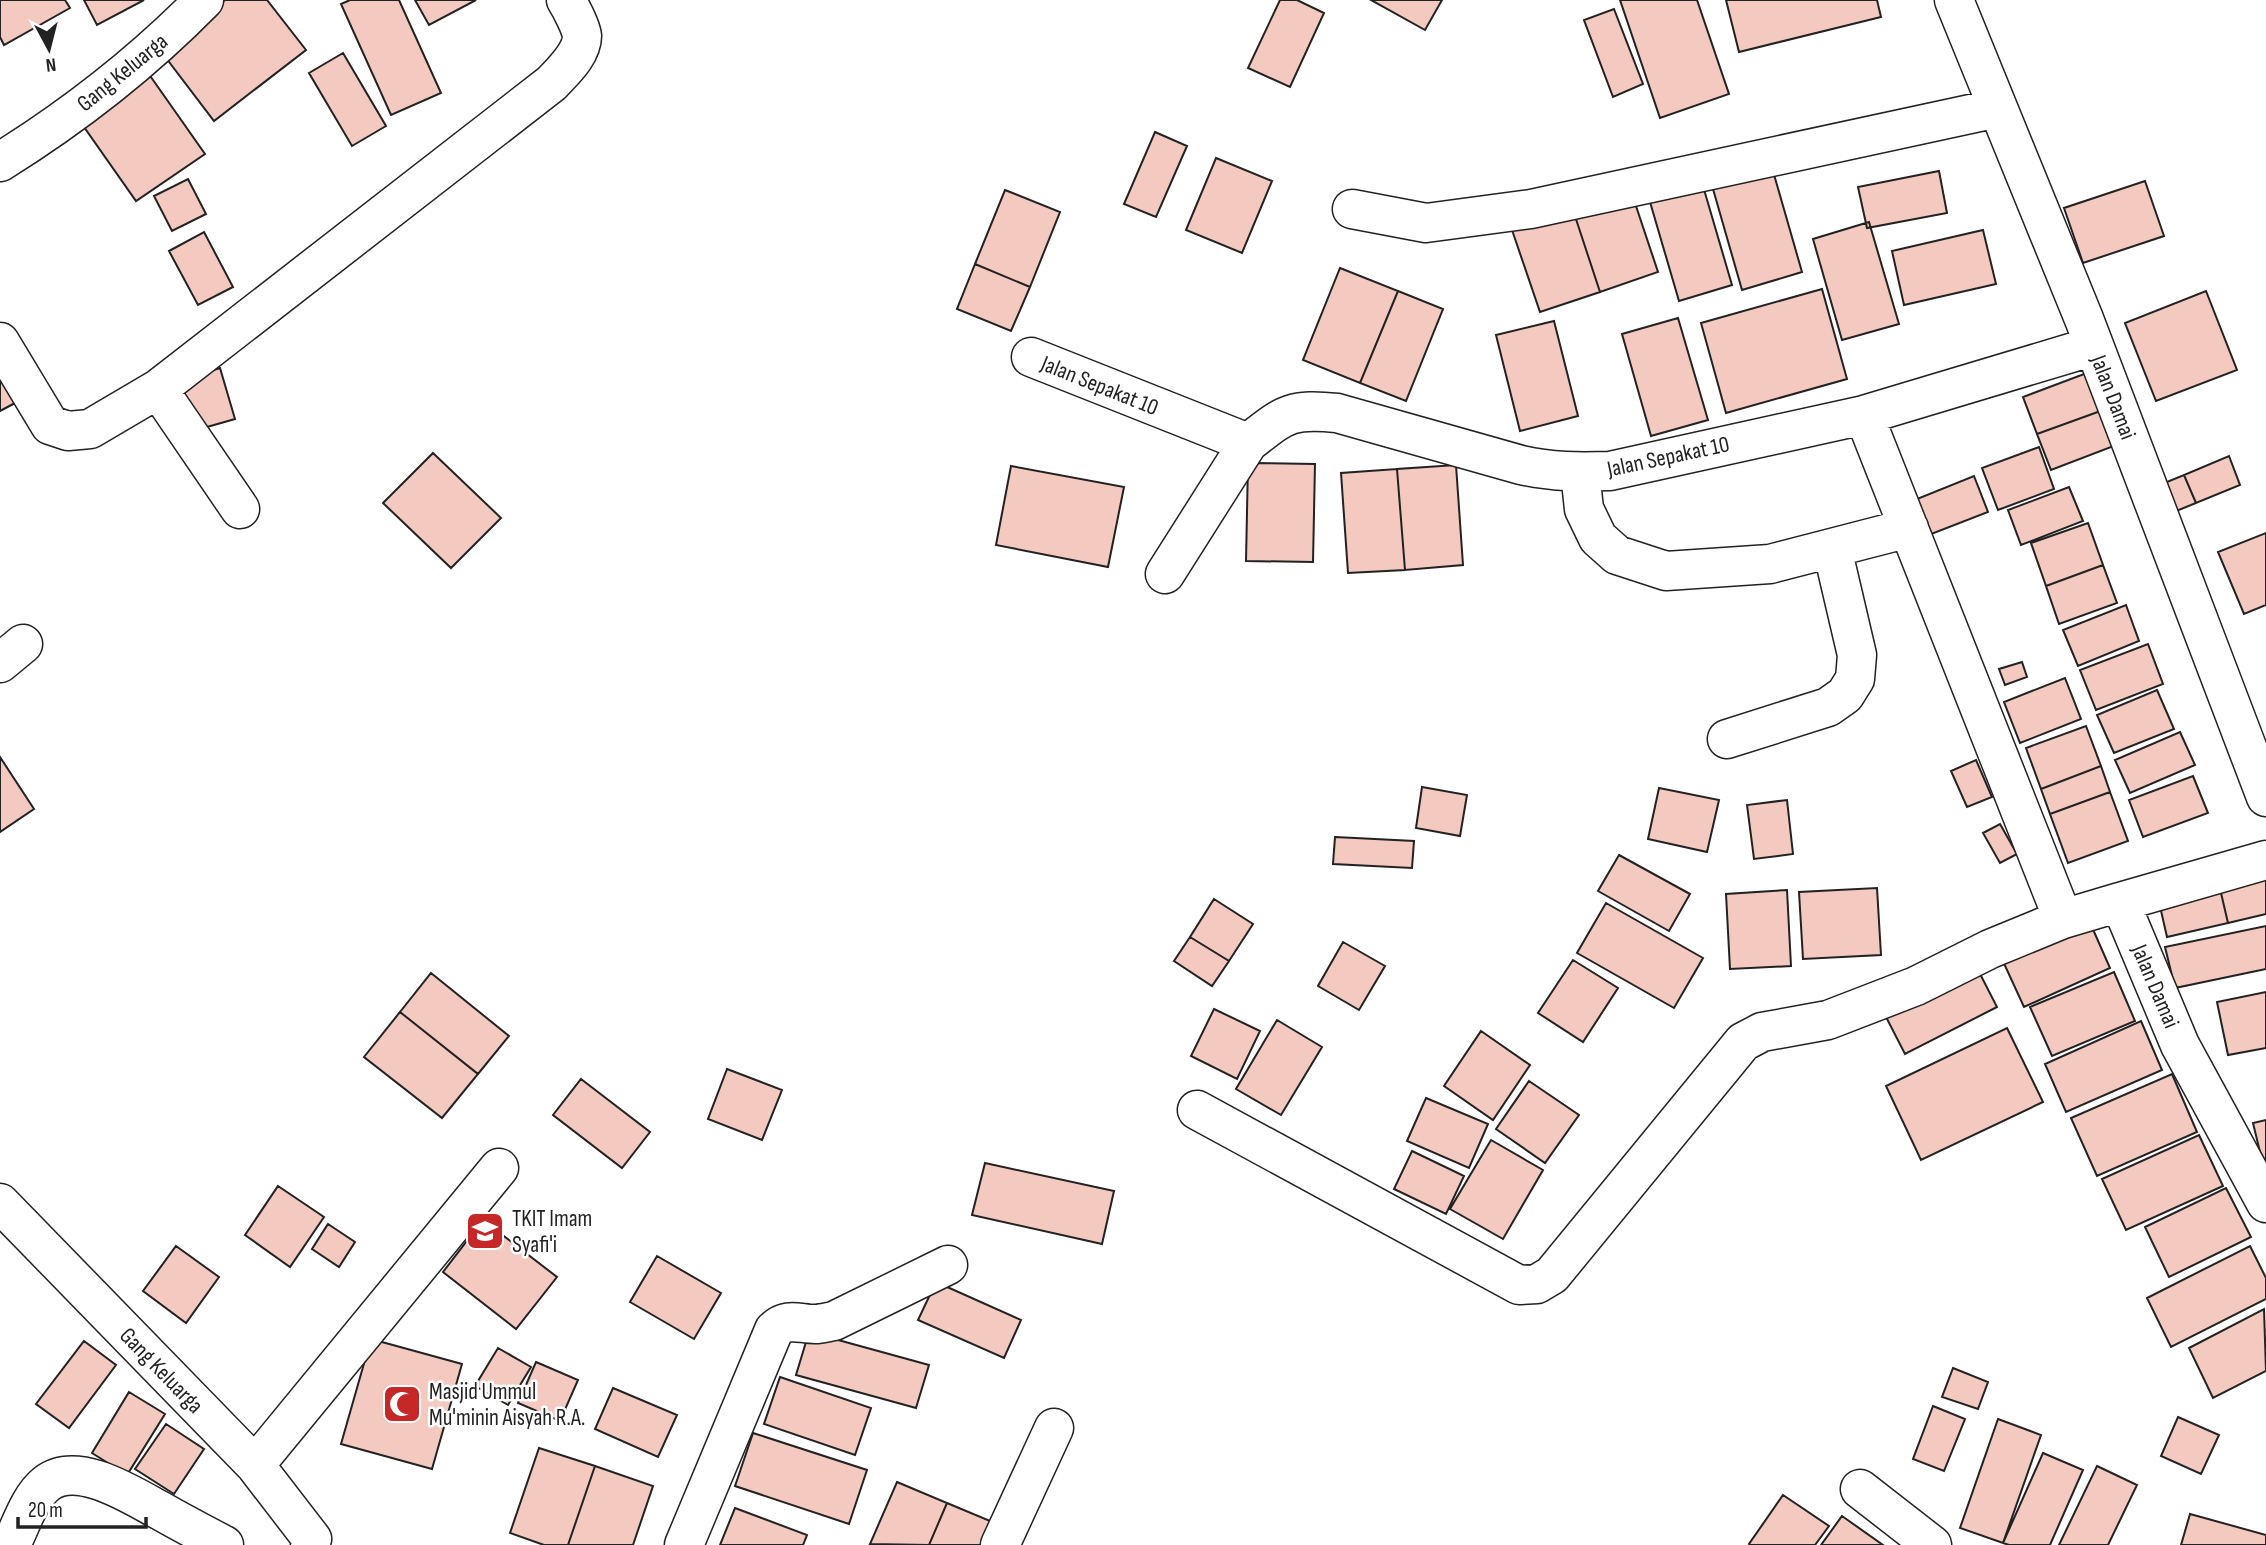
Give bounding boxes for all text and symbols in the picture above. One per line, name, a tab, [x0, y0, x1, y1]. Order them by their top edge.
north arrow	[14, 14, 84, 84]
street label: Gang Keluarga	[72, 28, 174, 118]
text: N	[44, 52, 57, 76]
street label: Jalan Sepakat 10	[1036, 349, 1162, 422]
street label: Jalan Damai	[2084, 350, 2142, 444]
street label: Jalan Sepakat 10	[1604, 430, 1732, 484]
street label: Jalan Damai	[2125, 939, 2185, 1032]
place label: TKIT Imam Syafi'i	[512, 1205, 592, 1259]
school or university icon: TKIT Imam Syafi'i	[464, 1210, 506, 1252]
street label: Gang Keluarga	[113, 1322, 209, 1419]
place label: Masjid Ummul Mu'minin Aisyah R.A.	[429, 1378, 585, 1432]
mosque icon: Masjid Ummul Mu'minin Aisyah R.A.	[381, 1383, 423, 1425]
scale bar	[18, 1486, 145, 1530]
text: 20 m	[28, 1498, 63, 1523]

